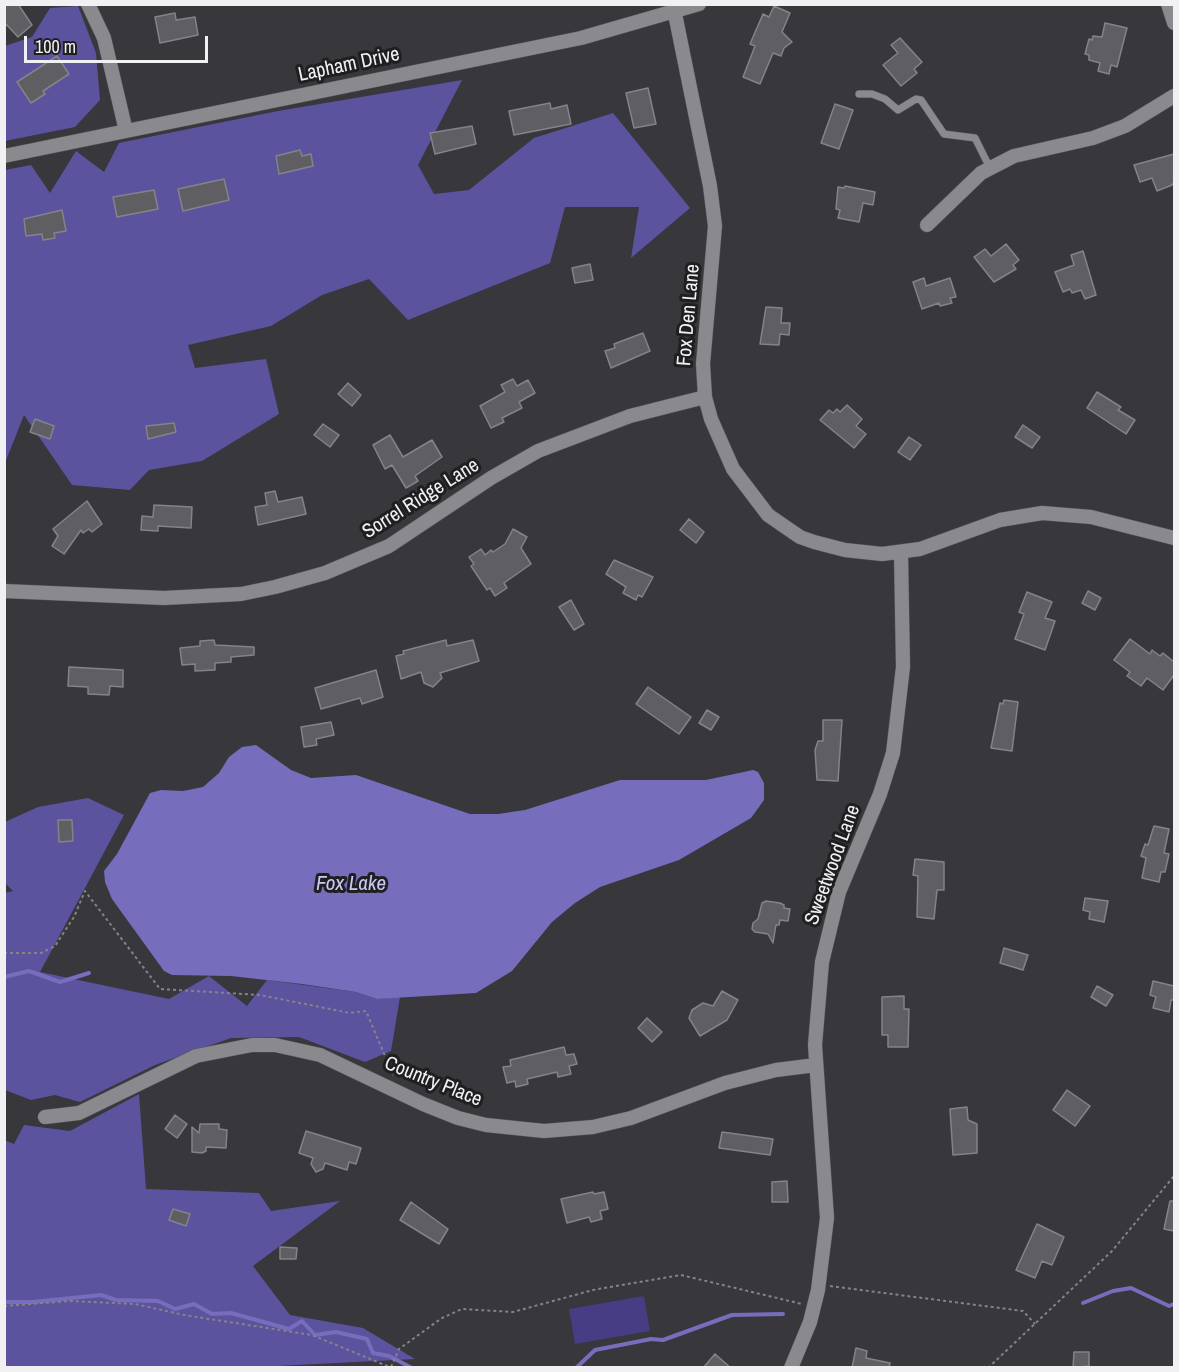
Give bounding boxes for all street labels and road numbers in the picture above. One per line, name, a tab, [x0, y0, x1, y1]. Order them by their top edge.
street label: Lapham Drive	[296, 43, 402, 87]
street label: Fox Den Lane	[673, 263, 705, 367]
street label: Sorrel Ridge Lane	[358, 454, 484, 544]
street label: Sweetwood Lane	[800, 802, 866, 928]
street label: Country Place	[381, 1052, 485, 1112]

